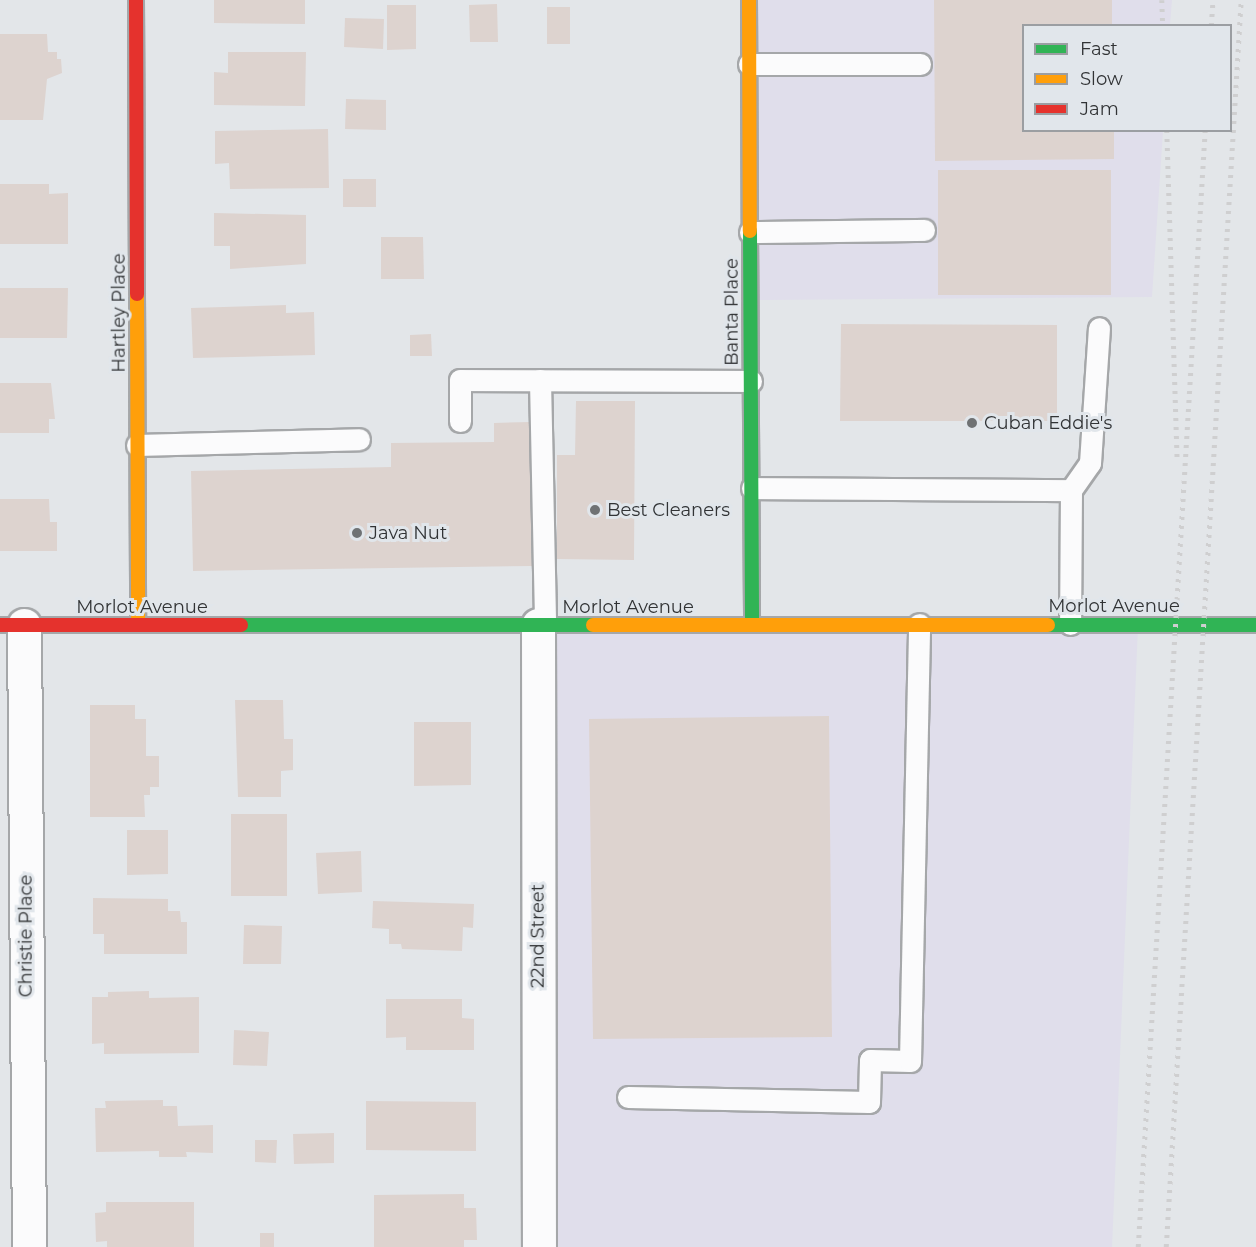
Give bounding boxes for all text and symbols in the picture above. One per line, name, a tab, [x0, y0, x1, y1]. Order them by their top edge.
legend	[1022, 24, 1232, 132]
text: Fast	[1080, 38, 1118, 60]
text: Slow	[1080, 68, 1123, 90]
text: Jam	[1080, 98, 1119, 120]
street label: Hartley Place	[108, 253, 130, 373]
street label: Banta Place	[721, 258, 743, 366]
place label: Cuban Eddie's	[984, 412, 1112, 434]
marker: Cuban Eddie's	[965, 416, 979, 430]
place label: Best Cleaners	[607, 499, 730, 521]
marker: Best Cleaners	[588, 503, 602, 517]
place label: Java Nut	[369, 522, 447, 544]
marker: Java Nut	[350, 526, 364, 540]
street label: Morlot Avenue	[1048, 595, 1180, 617]
street label: Morlot Avenue	[76, 596, 208, 618]
street label: Morlot Avenue	[562, 596, 694, 618]
street label: Christie Place	[15, 875, 37, 997]
street label: 22nd Street	[527, 884, 549, 988]

